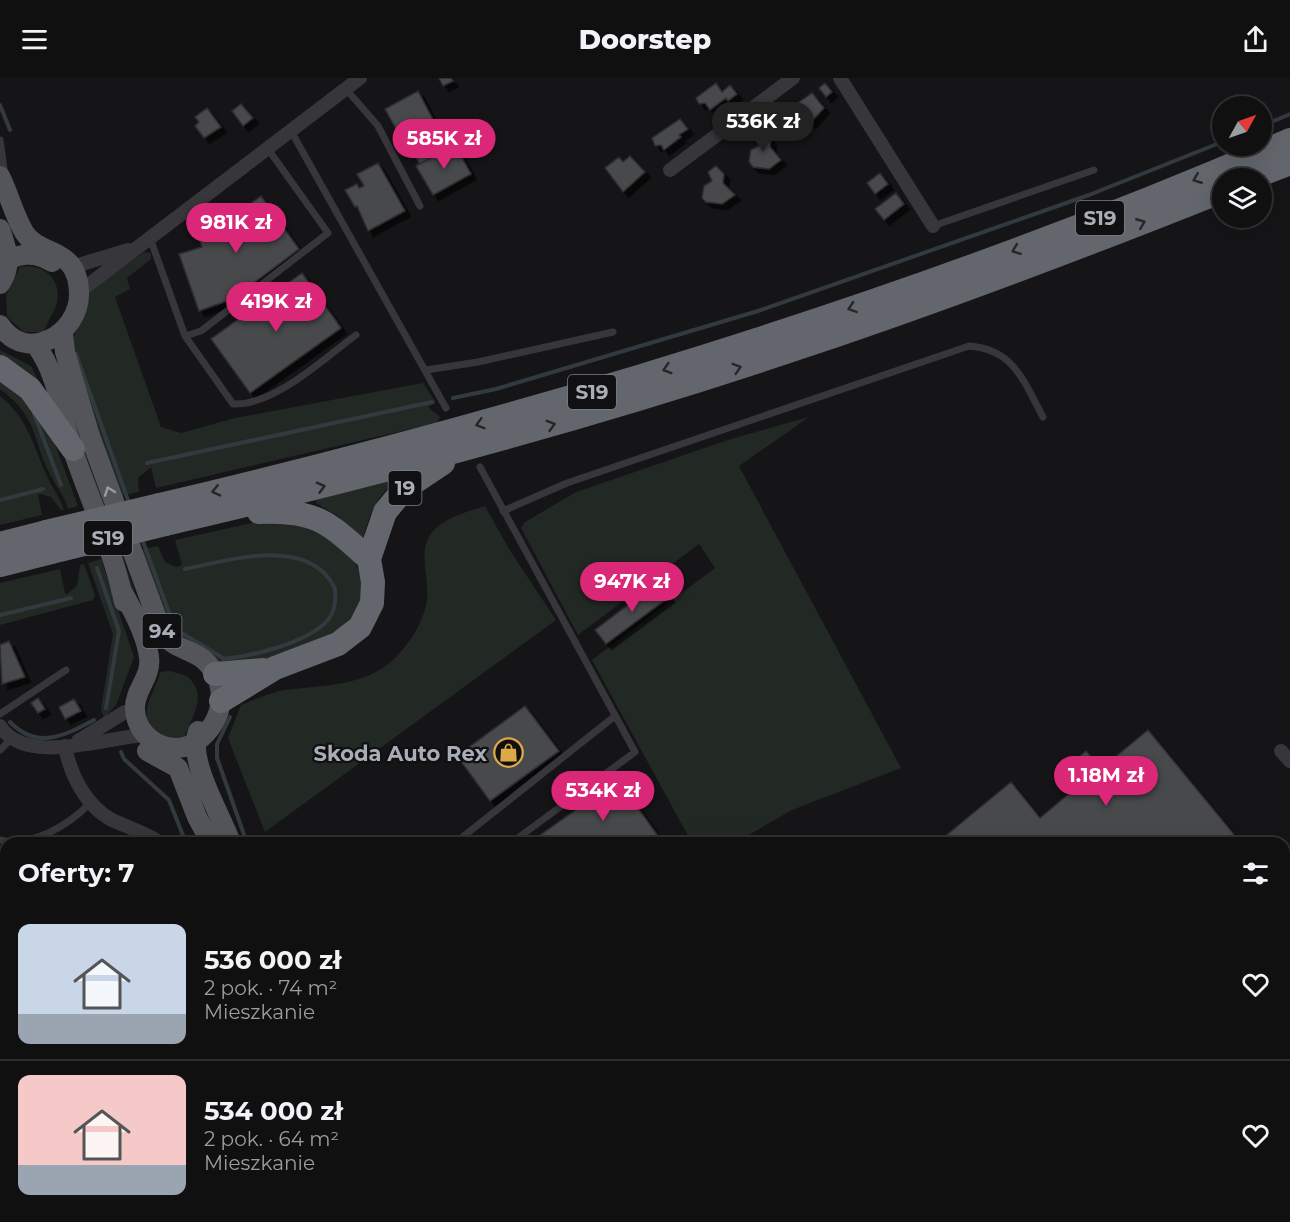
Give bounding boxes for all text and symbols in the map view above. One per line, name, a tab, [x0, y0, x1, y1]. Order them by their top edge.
icon: menu	[18, 23, 51, 56]
text: Doorstep	[579, 23, 711, 56]
icon: share	[1239, 23, 1272, 56]
north arrow	[1212, 96, 1272, 156]
map controls	[1212, 96, 1272, 228]
pin: 536K zł	[708, 102, 818, 153]
text: 536K zł	[726, 109, 800, 133]
pin: 585K zł	[389, 119, 499, 170]
text: 585K zł	[407, 126, 481, 150]
button: layers	[1212, 168, 1272, 228]
one-way arrow	[1192, 172, 1203, 184]
road number: S19	[1076, 201, 1124, 235]
pin: 981K zł	[181, 203, 291, 254]
text: 981K zł	[200, 210, 272, 234]
one-way arrow	[1135, 218, 1146, 230]
one-way arrow	[1011, 243, 1022, 255]
pin: 419K zł	[221, 282, 331, 333]
text: 419K zł	[240, 289, 312, 313]
one-way arrow	[847, 301, 858, 314]
one-way arrow	[662, 362, 673, 374]
one-way arrow	[731, 363, 742, 375]
road number: S19	[568, 375, 616, 409]
one-way arrow	[475, 417, 486, 429]
one-way arrow	[545, 420, 556, 432]
road number: 19	[388, 471, 422, 505]
one-way arrow	[315, 482, 326, 494]
one-way arrow	[211, 484, 221, 497]
one-way arrow	[104, 486, 117, 497]
road number: S19	[84, 521, 132, 555]
pin: 947K zł	[577, 562, 687, 613]
text: 947K zł	[594, 569, 670, 593]
road number: 94	[142, 614, 182, 648]
shop icon: Skoda Auto Rex	[492, 737, 524, 769]
place label: Skoda Auto Rex	[313, 741, 487, 766]
pin: 1.18M zł	[1044, 756, 1168, 807]
text: 1.18M zł	[1068, 763, 1144, 787]
pin: 534K zł	[548, 771, 658, 822]
text: 534K zł	[565, 778, 641, 802]
text: Oferty: 7	[18, 857, 134, 889]
icon: filters	[1239, 857, 1272, 890]
text: 536 000 zł	[204, 944, 342, 976]
icon: home	[66, 948, 138, 1020]
icon: heart	[1239, 968, 1272, 1001]
text: 2 pok. · 74 m²	[204, 976, 337, 1000]
text: Mieszkanie	[204, 1000, 315, 1024]
text: 534 000 zł	[204, 1095, 343, 1127]
icon: home	[66, 1099, 138, 1171]
icon: heart	[1239, 1119, 1272, 1152]
text: 2 pok. · 64 m²	[204, 1127, 339, 1151]
text: Mieszkanie	[204, 1151, 315, 1175]

